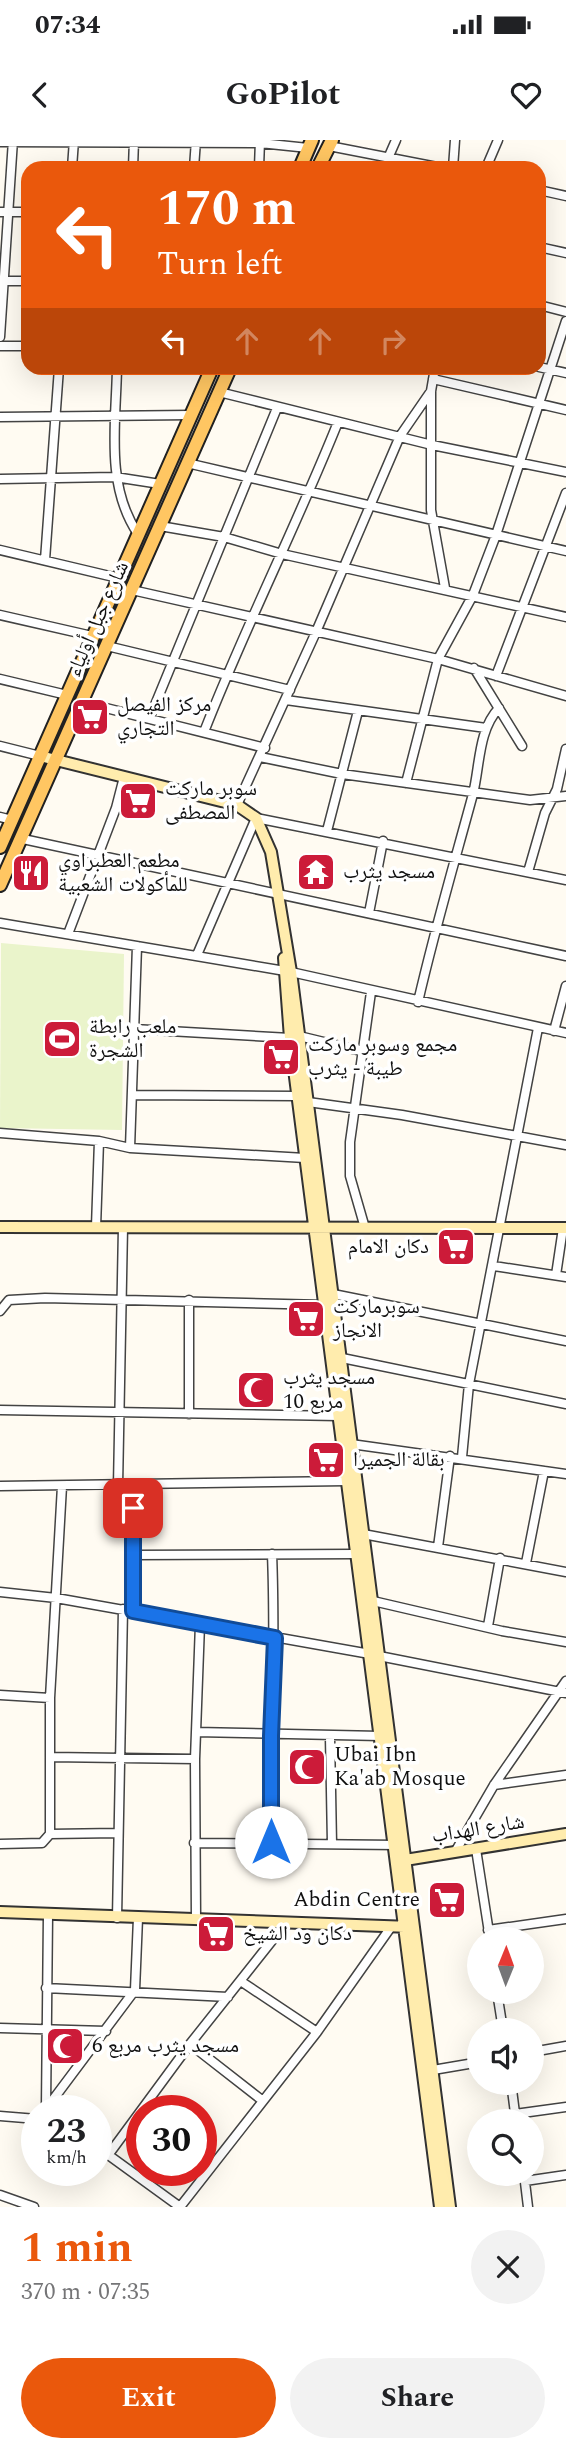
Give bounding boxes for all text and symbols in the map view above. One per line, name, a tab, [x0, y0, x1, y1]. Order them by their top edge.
text: 07:34	[35, 5, 100, 45]
text: GoPilot	[226, 70, 340, 119]
icon: back	[21, 76, 59, 114]
icon: heart	[507, 76, 545, 114]
text: 170 m	[157, 172, 296, 247]
icon: left	[42, 189, 133, 280]
text: Turn left	[157, 240, 283, 289]
icon: left	[155, 322, 193, 360]
icon: ahead	[228, 322, 266, 360]
icon: ahead	[301, 322, 339, 360]
icon: right	[374, 322, 412, 360]
street label: شارع جبل أولياء	[58, 556, 138, 682]
place label: مركز الفيصل التجاري	[117, 689, 211, 745]
supermarket icon: مركز الفيصل التجاري	[69, 696, 111, 738]
place label: سوبر ماركت المصطفى	[165, 773, 257, 829]
supermarket icon: سوبر ماركت المصطفى	[117, 780, 159, 822]
place label: مطعم العطبراوي للمأكولات الشعبية	[58, 845, 188, 901]
temple icon: مسجد يثرب	[295, 851, 337, 893]
restaurant icon: مطعم العطبراوي للمأكولات الشعبية	[10, 852, 52, 894]
place label: مسجد يثرب	[343, 856, 435, 888]
place label: ملعب رابطة الشجرة	[89, 1011, 176, 1067]
sports icon: ملعب رابطة الشجرة	[41, 1018, 83, 1060]
place label: مجمع وسوبر ماركت طيبة - يثرب	[308, 1029, 457, 1085]
supermarket icon: مجمع وسوبر ماركت طيبة - يثرب	[260, 1036, 302, 1078]
supermarket icon: دكان الامام	[435, 1226, 477, 1268]
place label: دكان الامام	[348, 1231, 429, 1263]
place label: سوبرماركت الانجاز	[332, 1291, 420, 1347]
supermarket icon: سوبرماركت الانجاز	[285, 1298, 327, 1340]
place label: مسجد يثرب مربع 10	[283, 1362, 375, 1418]
mosque icon: مسجد يثرب مربع 10	[235, 1369, 277, 1411]
supermarket icon: بقالة الجميرا	[305, 1439, 347, 1481]
place label: بقالة الجميرا	[353, 1444, 445, 1476]
pin	[103, 1478, 163, 1538]
icon: arrive	[114, 1489, 152, 1527]
place label: Ubai Ibn Ka'ab Mosque	[334, 1739, 466, 1795]
mosque icon: Ubai Ibn Ka'ab Mosque	[286, 1746, 328, 1788]
position arrow	[234, 1805, 308, 1879]
street label: شارع الهداب	[429, 1806, 527, 1852]
supermarket icon: Abdin Centre	[426, 1879, 468, 1921]
place label: Abdin Centre	[293, 1884, 420, 1916]
supermarket icon: دكان ود الشيخ	[195, 1913, 237, 1955]
place label: دكان ود الشيخ	[243, 1918, 352, 1950]
north arrow	[467, 1927, 544, 2004]
map controls	[467, 1927, 544, 2186]
button: sound	[467, 2018, 544, 2095]
mosque icon: مسجد يثرب مربع 6	[44, 2025, 86, 2067]
place label: مسجد يثرب مربع 6	[92, 2030, 239, 2062]
speed limit sign: 30	[126, 2095, 217, 2186]
text: 23	[47, 2105, 86, 2158]
button: search	[467, 2109, 544, 2186]
text: km/h	[46, 2144, 87, 2171]
text: 1 min	[21, 2217, 133, 2280]
button: close	[471, 2230, 545, 2304]
text: 370 m · 07:35	[21, 2275, 150, 2310]
button: Exit	[21, 2358, 276, 2438]
button: Share	[290, 2358, 545, 2438]

